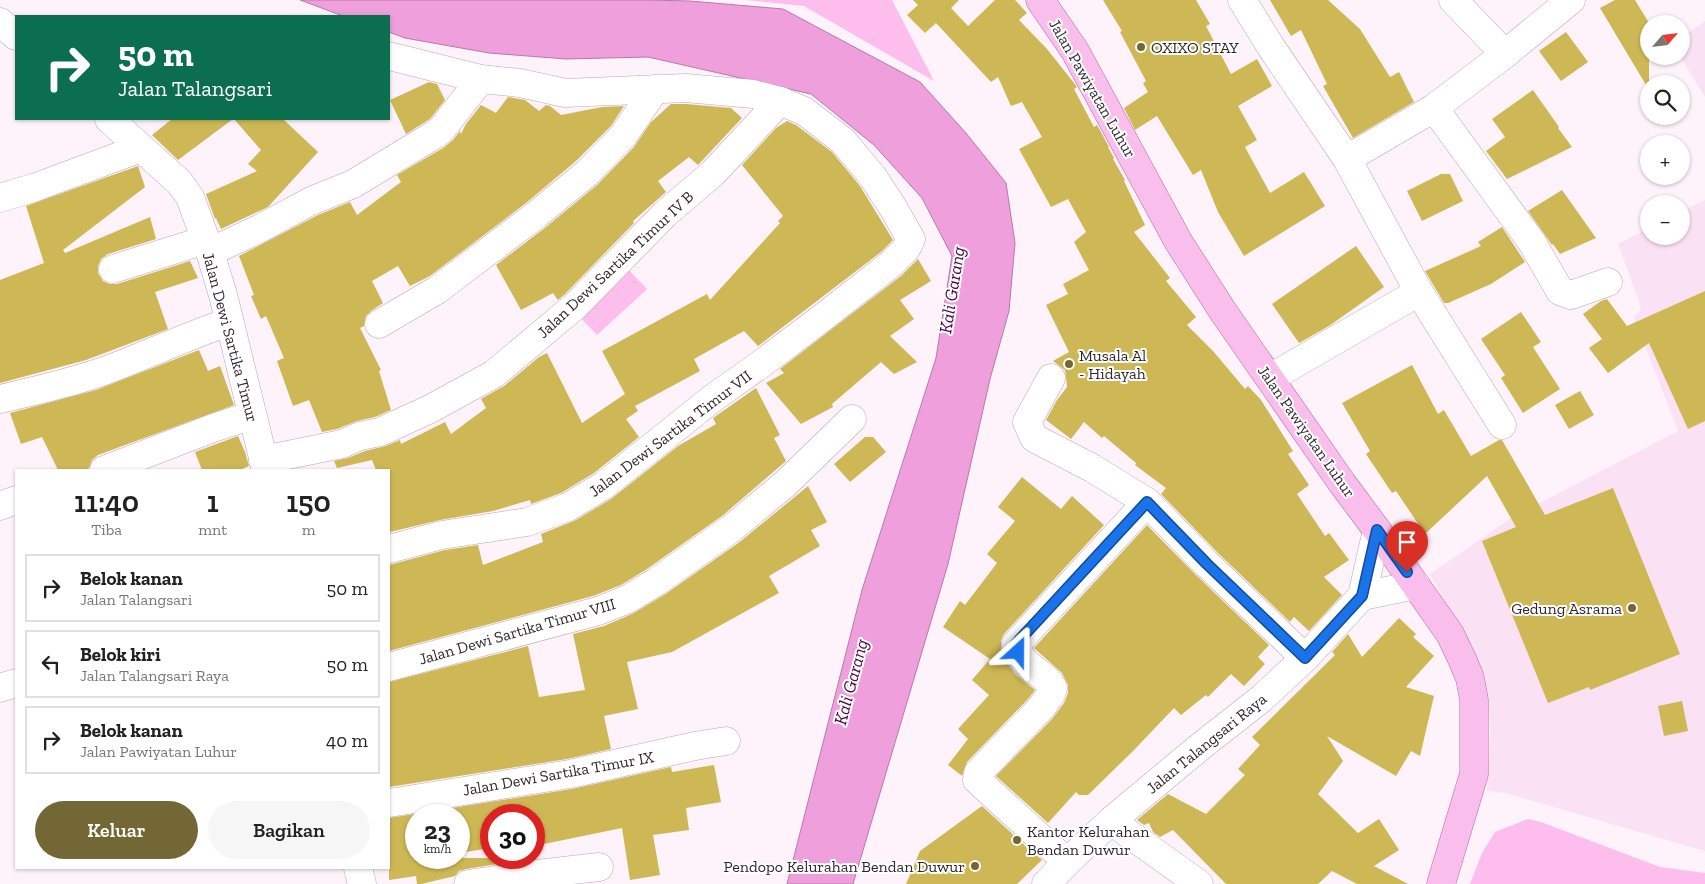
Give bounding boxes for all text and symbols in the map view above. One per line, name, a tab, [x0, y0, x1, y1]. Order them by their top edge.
north arrow	[1640, 15, 1690, 65]
map controls	[1640, 15, 1690, 245]
street label: Jalan Pawiyatan Luhur	[1045, 16, 1140, 161]
text: 50 m	[118, 33, 194, 75]
icon: right	[35, 35, 100, 100]
place label: OXIXO STAY	[1151, 38, 1239, 57]
marker: OXIXO STAY	[1135, 41, 1147, 53]
text: Jalan Talangsari	[118, 75, 272, 102]
button: search	[1640, 75, 1690, 125]
button: +	[1640, 135, 1690, 185]
street label: Jalan Dewi Sartika Timur IV B	[533, 187, 698, 342]
button: −	[1640, 195, 1690, 245]
water label: Kali Garang	[934, 244, 970, 335]
street label: Jalan Dewi Sartika Timur	[199, 250, 262, 424]
place label: Musala Al - Hidayah	[1079, 346, 1146, 383]
marker: Musala Al - Hidayah	[1063, 358, 1075, 370]
street label: Jalan Pawiyatan Luhur	[1254, 362, 1360, 501]
street label: Jalan Dewi Sartika Timur VII	[585, 366, 755, 501]
text: 11:40	[74, 484, 139, 520]
text: 1	[207, 484, 219, 520]
text: 150	[286, 484, 331, 520]
text: Tiba	[91, 520, 122, 539]
text: mnt	[198, 520, 227, 539]
text: m	[302, 520, 315, 539]
pin	[1386, 521, 1428, 572]
icon: arrive	[1393, 528, 1421, 556]
text: Belok kanan	[80, 567, 183, 590]
icon: right	[37, 574, 65, 602]
text: 50 m	[327, 577, 368, 600]
text: Jalan Talangsari	[80, 590, 192, 609]
street label: Jalan Dewi Sartika Timur VIII	[417, 594, 618, 669]
place label: Gedung Asrama	[1511, 599, 1622, 618]
marker: Gedung Asrama	[1626, 602, 1638, 614]
position arrow	[991, 625, 1043, 677]
water label: Kali Garang	[829, 636, 873, 727]
text: Belok kiri	[80, 643, 161, 666]
icon: left	[37, 650, 65, 678]
text: 50 m	[327, 653, 368, 676]
text: Jalan Talangsari Raya	[80, 666, 229, 685]
street label: Jalan Talangsari Raya	[1142, 689, 1270, 798]
text: Belok kanan	[80, 719, 183, 742]
icon: right	[37, 726, 65, 754]
text: 40 m	[326, 729, 368, 752]
text: Jalan Pawiyatan Luhur	[80, 742, 237, 761]
street label: Jalan Dewi Sartika Timur IX	[461, 747, 655, 800]
button: Keluar	[35, 801, 198, 859]
button: Bagikan	[208, 801, 370, 859]
speed limit sign: 30	[480, 804, 545, 869]
text: 23	[424, 815, 451, 845]
place label: Kantor Kelurahan Bendan Duwur	[1027, 822, 1150, 859]
marker: Kantor Kelurahan Bendan Duwur	[1011, 834, 1023, 846]
text: km/h	[424, 842, 451, 856]
place label: Pendopo Kelurahan Bendan Duwur	[724, 857, 965, 876]
marker: Pendopo Kelurahan Bendan Duwur	[969, 860, 981, 872]

